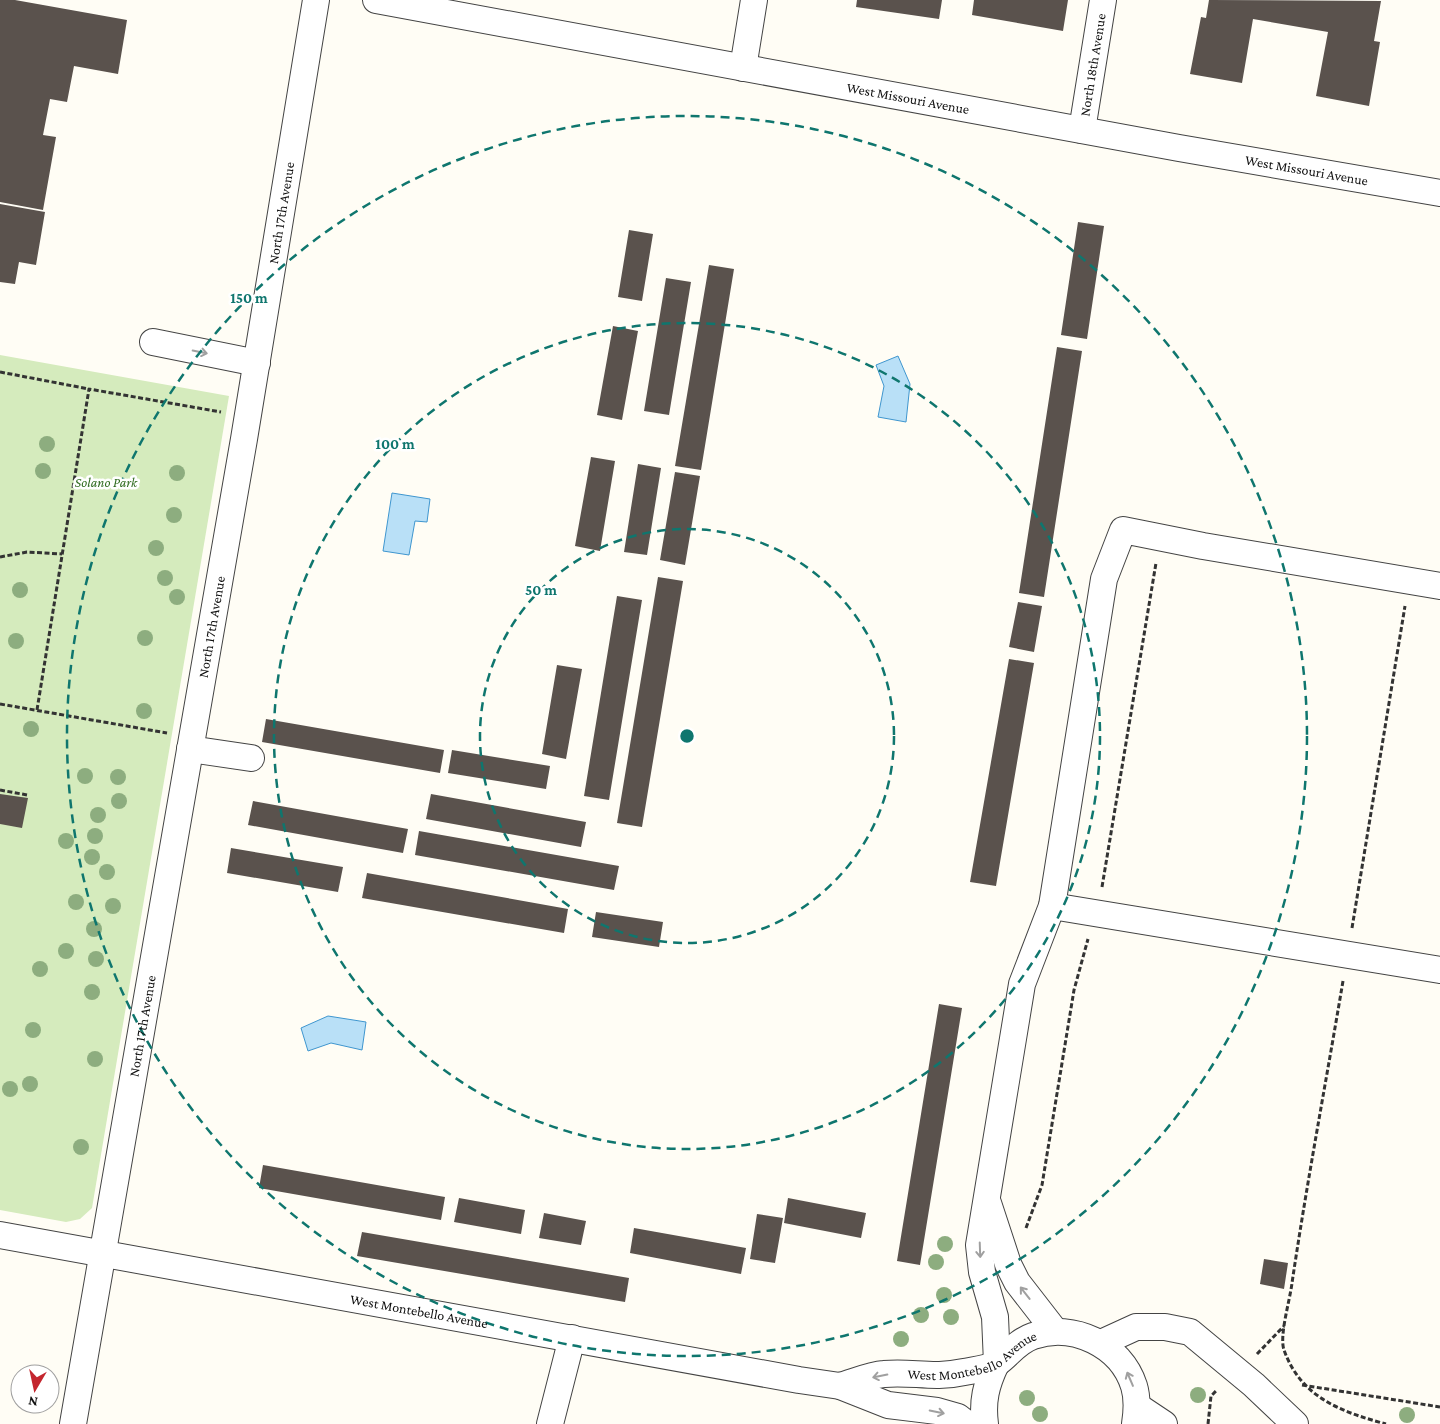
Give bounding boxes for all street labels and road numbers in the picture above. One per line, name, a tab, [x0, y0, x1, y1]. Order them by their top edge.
street label: North 18th Avenue	[1076, 12, 1109, 117]
street label: West Missouri Avenue	[845, 79, 971, 117]
street label: West Missouri Avenue	[1244, 152, 1369, 188]
street label: North 17th Avenue	[265, 161, 297, 265]
street label: North 17th Avenue	[195, 575, 228, 679]
street label: North 17th Avenue	[125, 974, 159, 1078]
street label: West Montebello Avenue	[349, 1291, 489, 1331]
street label: West Montebello Avenue	[907, 1327, 1039, 1383]

